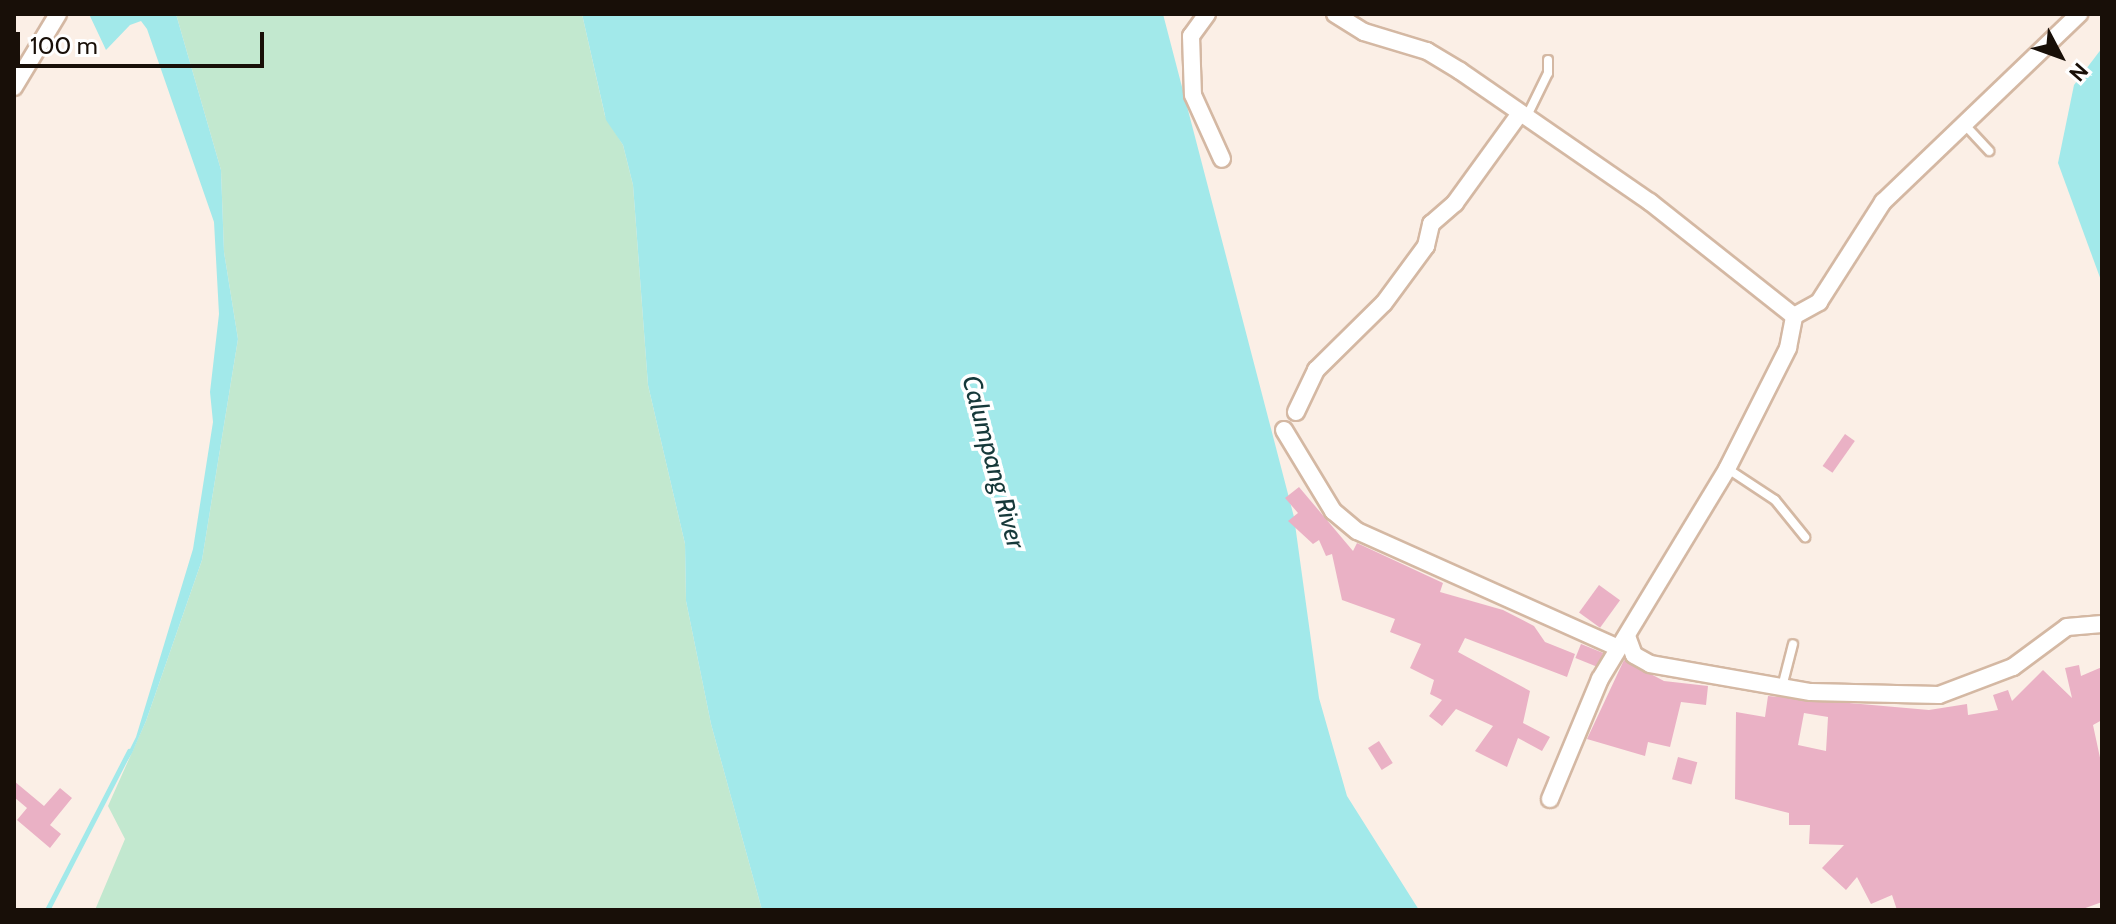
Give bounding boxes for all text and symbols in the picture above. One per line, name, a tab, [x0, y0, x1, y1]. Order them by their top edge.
scale bar	[20, 16, 268, 66]
north arrow	[2020, 16, 2100, 96]
text: 100 m	[30, 31, 98, 60]
text: N	[2063, 57, 2094, 87]
water label: Calumpang River	[955, 372, 1031, 552]

